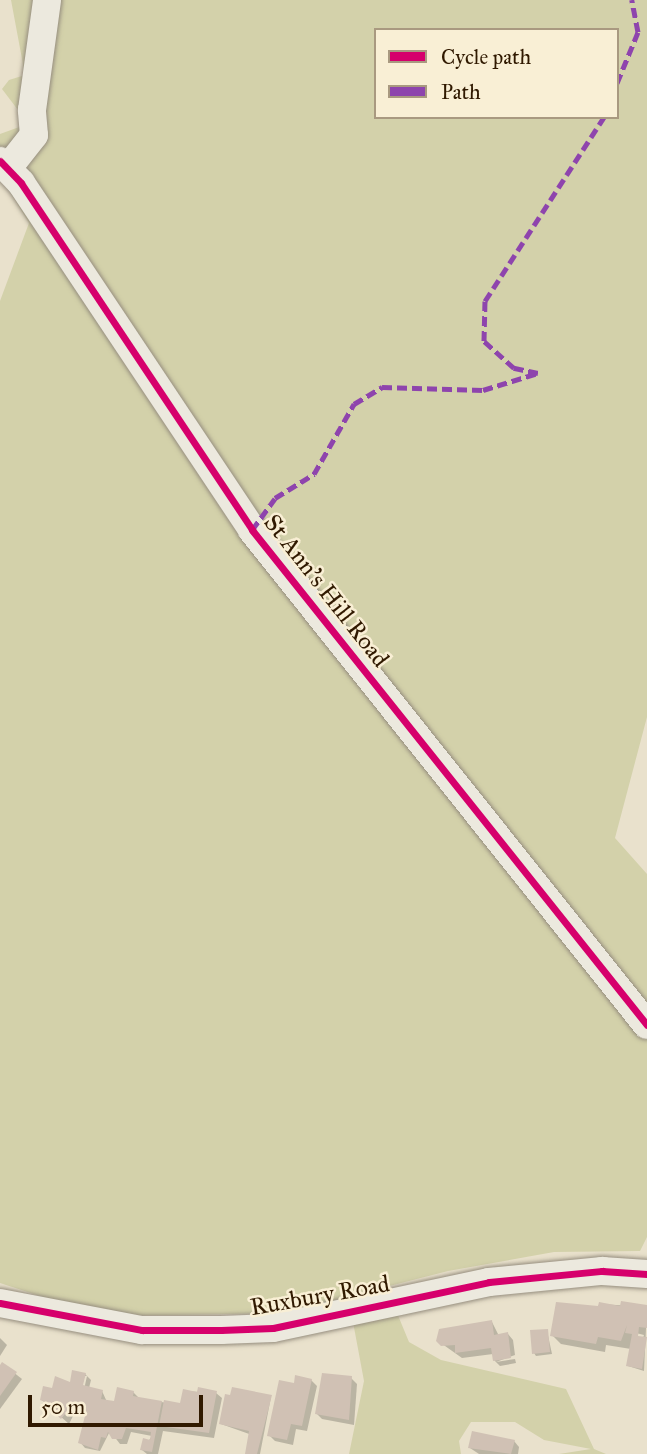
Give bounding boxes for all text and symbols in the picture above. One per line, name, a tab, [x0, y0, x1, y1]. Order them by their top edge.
legend	[374, 28, 619, 119]
text: Cycle path	[441, 44, 531, 70]
text: Path	[441, 79, 481, 105]
street label: St Ann's Hill Road	[257, 509, 395, 673]
street label: Ruxbury Road	[248, 1270, 392, 1322]
scale bar	[32, 1380, 206, 1424]
text: 50 m	[41, 1394, 85, 1420]

